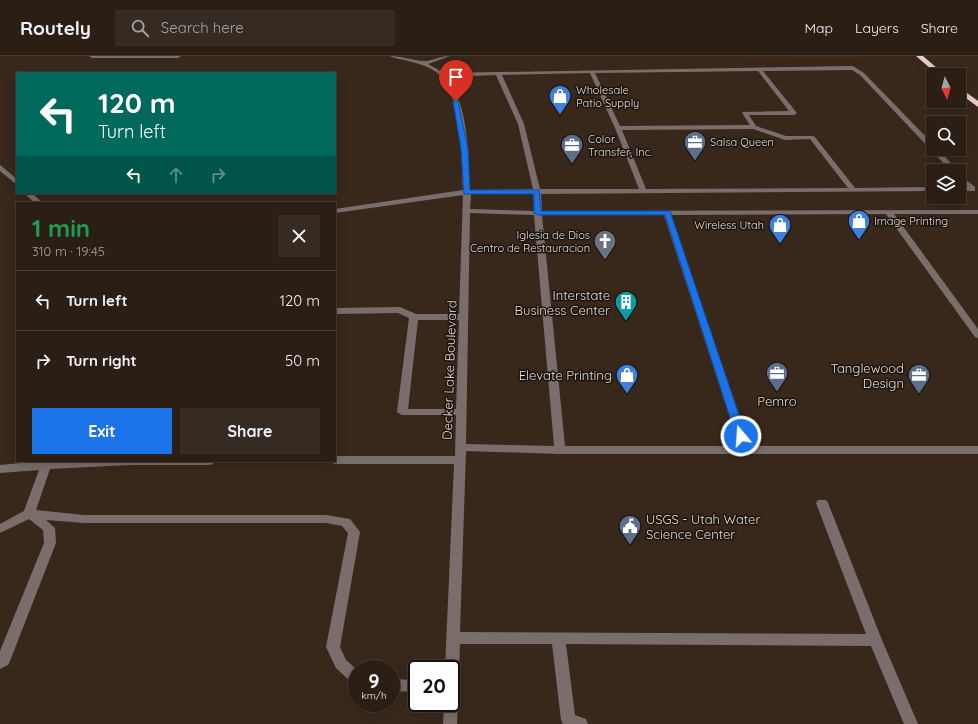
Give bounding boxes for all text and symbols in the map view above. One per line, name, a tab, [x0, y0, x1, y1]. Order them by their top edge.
search box	[115, 10, 395, 46]
text: Routely	[20, 16, 91, 40]
icon: search	[129, 17, 151, 39]
text: Search here	[161, 18, 244, 37]
text: Map	[804, 19, 833, 37]
text: Layers	[855, 19, 899, 37]
text: Share	[921, 19, 958, 37]
pin	[439, 60, 473, 101]
icon: arrive	[445, 66, 467, 88]
north arrow	[926, 68, 966, 108]
map controls	[926, 68, 966, 204]
shop icon: Wholesale Patio Supply	[547, 83, 573, 116]
place label: Wholesale Patio Supply	[576, 83, 639, 110]
text: 120 m	[98, 85, 176, 120]
icon: left	[32, 88, 84, 140]
button: search	[926, 116, 966, 156]
text: Turn left	[98, 120, 166, 143]
office icon: Salsa Queen	[682, 129, 708, 162]
office icon: Color Transfer, Inc.	[559, 132, 585, 165]
place label: Color Transfer, Inc.	[588, 132, 652, 159]
place label: Salsa Queen	[710, 135, 774, 149]
icon: left	[123, 164, 145, 186]
icon: ahead	[165, 164, 187, 186]
icon: right	[207, 164, 229, 186]
button: layers	[926, 164, 966, 204]
shop icon: Image Printing	[846, 208, 872, 241]
shop icon: Wireless Utah	[767, 212, 793, 245]
text: 1 min	[32, 213, 90, 243]
place label: Image Printing	[874, 214, 948, 228]
button: close	[278, 215, 320, 257]
place label: Wireless Utah	[694, 218, 764, 232]
place label: Iglesia de Dios Centro de Restauracion	[470, 228, 590, 255]
church icon: Iglesia de Dios Centro de Restauracion	[592, 228, 618, 261]
text: 310 m · 19:45	[32, 243, 105, 259]
place label: Interstate Business Center	[515, 287, 610, 318]
building icon: Interstate Business Center	[613, 289, 639, 322]
icon: left	[32, 290, 54, 312]
text: Turn left	[66, 291, 128, 310]
text: 120 m	[279, 291, 320, 310]
street label: Decker Lake Boulevard	[439, 300, 459, 440]
icon: right	[32, 350, 54, 372]
text: Turn right	[66, 351, 137, 370]
text: 50 m	[285, 351, 320, 370]
office icon: Pemro	[764, 360, 790, 393]
place label: Tanglewood Design	[830, 360, 904, 391]
shop icon: Elevate Printing	[614, 362, 640, 395]
office icon: Tanglewood Design	[906, 362, 932, 395]
place label: Elevate Printing	[519, 367, 612, 383]
place label: Pemro	[757, 393, 797, 409]
button: Exit	[32, 408, 172, 454]
button: Share	[180, 408, 320, 454]
position arrow	[720, 415, 762, 457]
place label: USGS - Utah Water Science Center	[646, 511, 760, 542]
public building icon: USGS - Utah Water Science Center	[617, 513, 643, 546]
speed limit sign: 20	[408, 660, 460, 712]
text: 9	[368, 668, 380, 693]
text: km/h	[361, 689, 387, 702]

